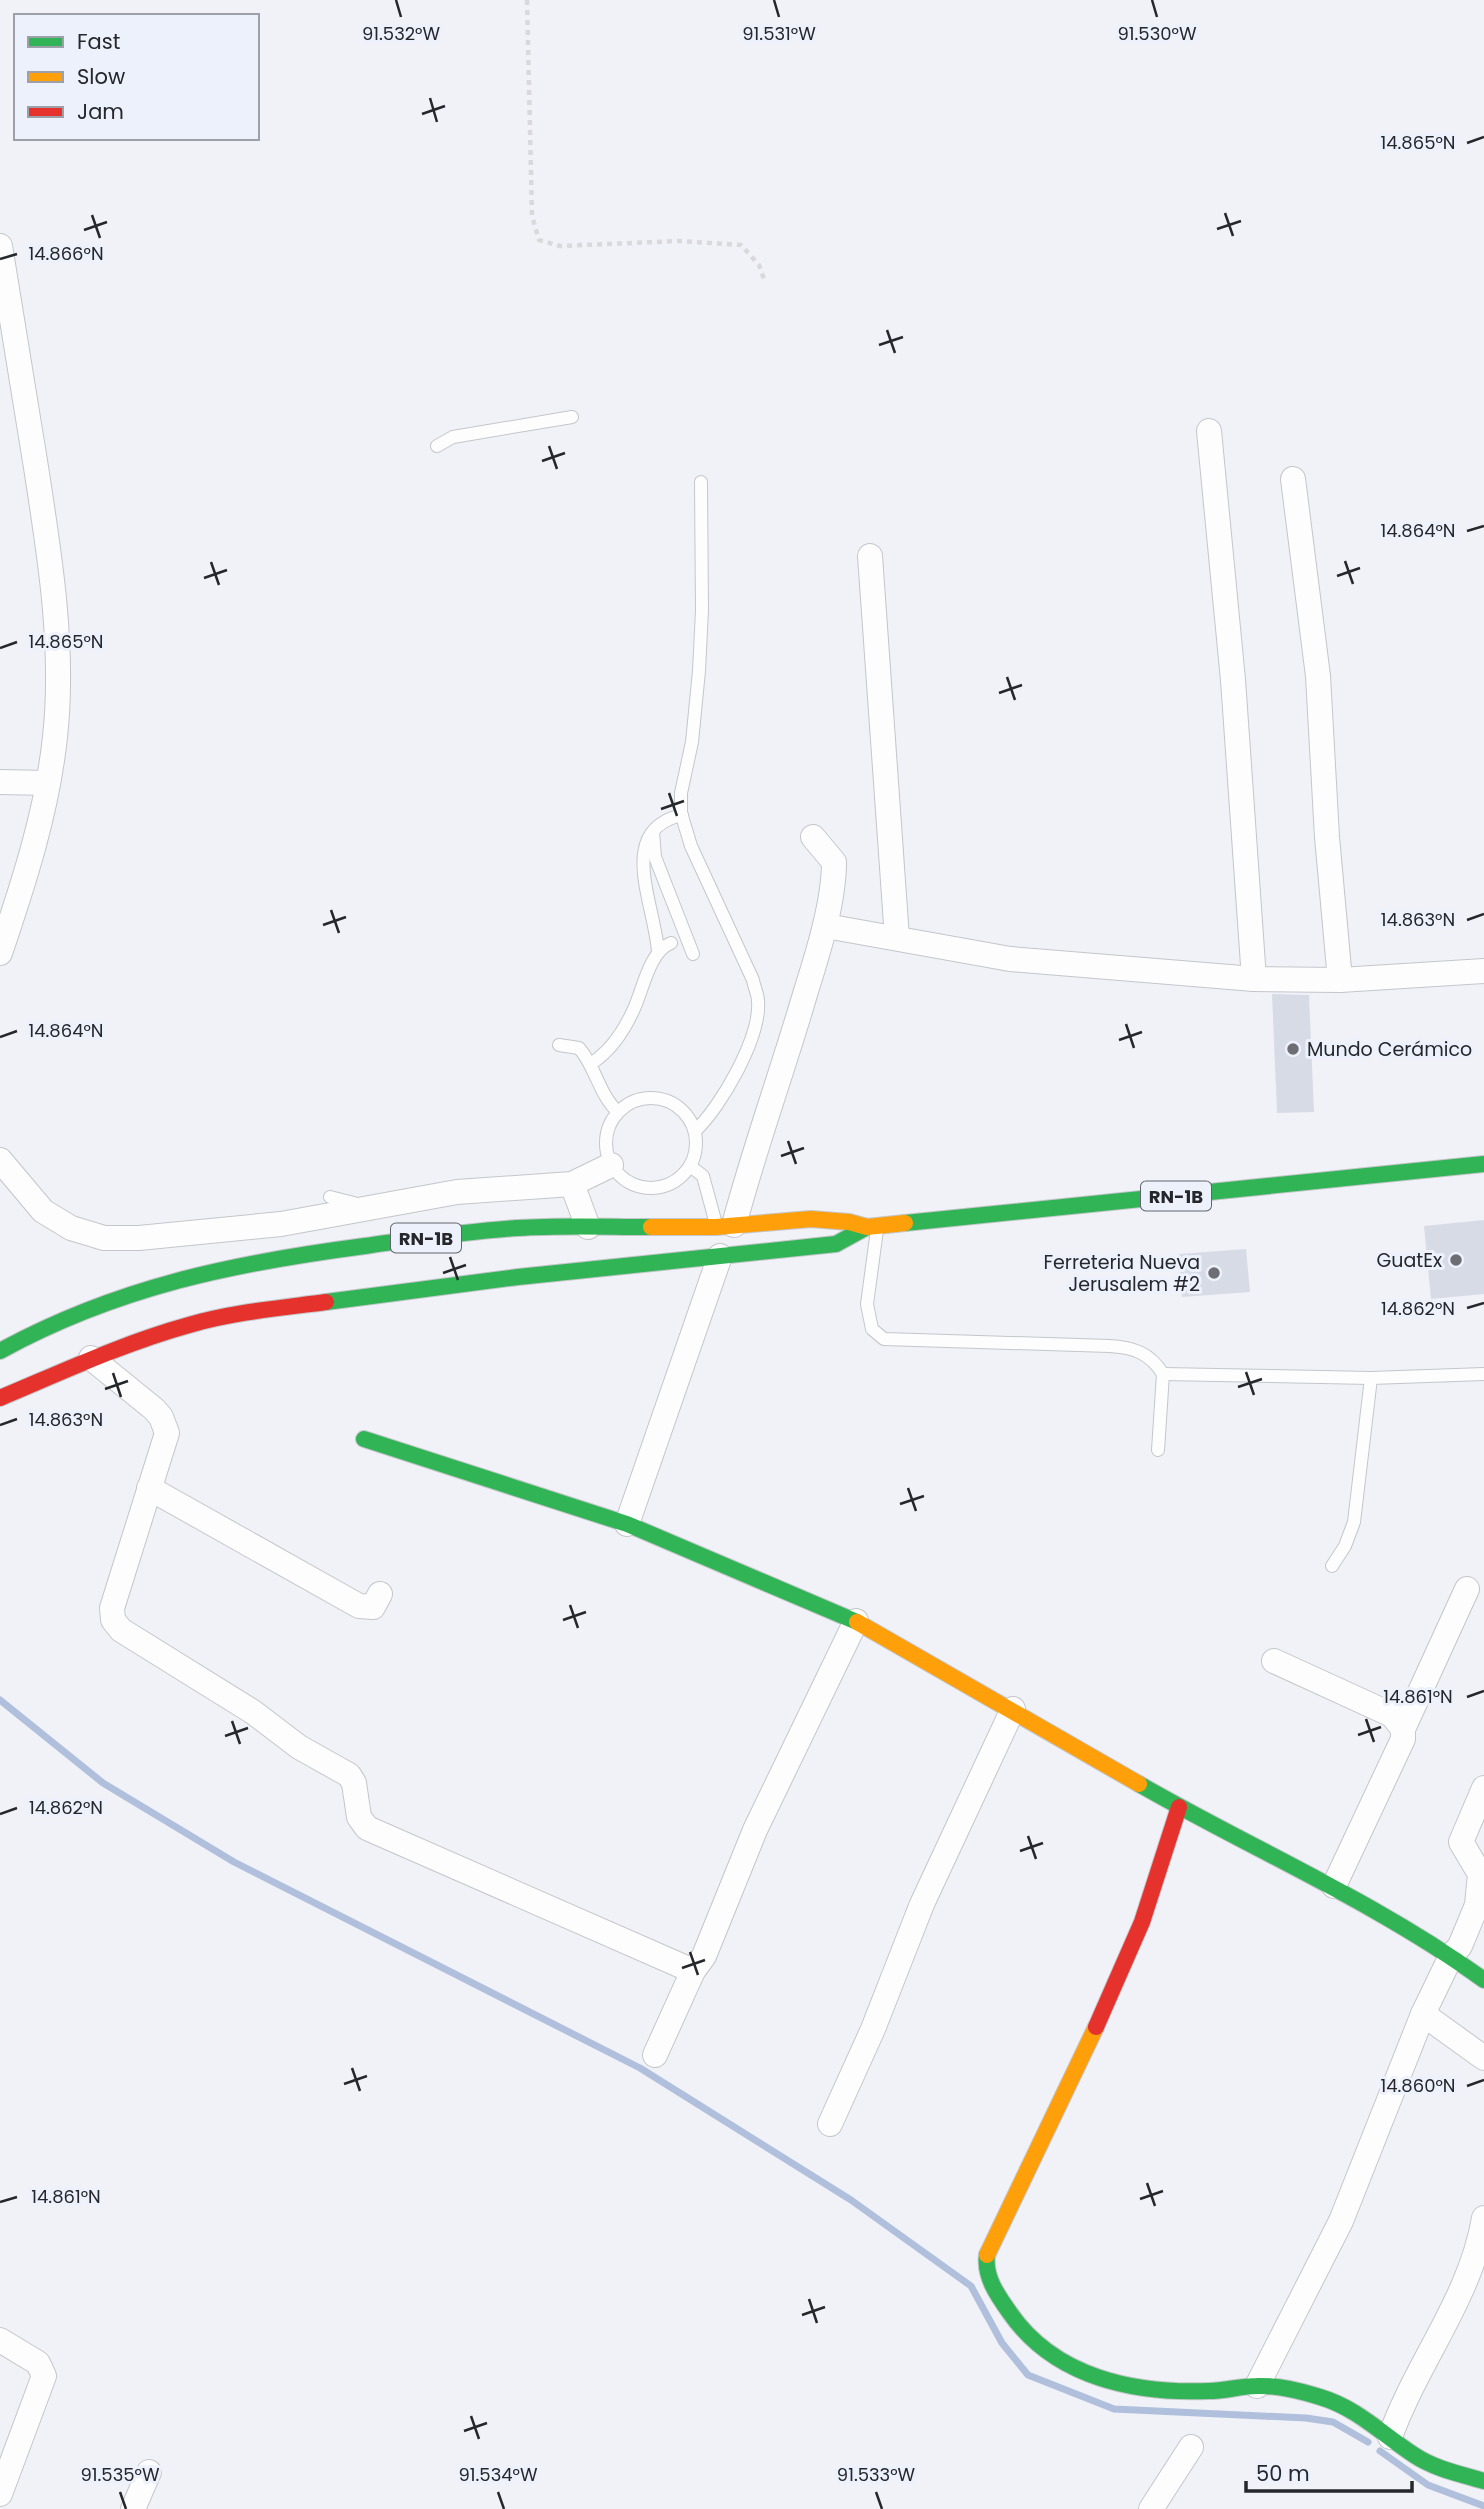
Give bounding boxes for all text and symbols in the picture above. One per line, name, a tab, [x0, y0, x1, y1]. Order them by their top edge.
legend	[14, 14, 259, 140]
text: 91.532°W	[362, 21, 440, 46]
text: 91.531°W	[742, 21, 816, 46]
text: 91.530°W	[1117, 21, 1197, 46]
text: Fast	[77, 27, 120, 56]
text: Slow	[77, 62, 125, 91]
text: Jam	[77, 97, 124, 126]
text: 14.865°N	[1381, 130, 1456, 155]
text: 14.866°N	[28, 241, 104, 266]
text: 14.864°N	[1380, 518, 1456, 543]
text: 14.865°N	[29, 629, 104, 654]
text: 14.863°N	[1381, 907, 1455, 932]
text: 14.864°N	[28, 1018, 104, 1043]
place label: Mundo Cerámico	[1307, 1036, 1472, 1063]
marker: Mundo Cerámico	[1285, 1041, 1301, 1057]
road number: RN-1B	[1141, 1182, 1211, 1210]
road number: RN-1B	[391, 1224, 461, 1252]
place label: GuatEx	[1376, 1247, 1442, 1274]
place label: Ferreteria Nueva Jerusalem #2	[1044, 1249, 1200, 1298]
marker: GuatEx	[1448, 1252, 1464, 1268]
marker: Ferreteria Nueva Jerusalem #2	[1206, 1265, 1222, 1281]
text: 14.862°N	[1381, 1296, 1455, 1321]
text: 14.863°N	[29, 1407, 103, 1432]
text: 14.861°N	[1383, 1684, 1453, 1709]
text: 14.862°N	[29, 1795, 103, 1820]
text: 14.860°N	[1381, 2073, 1456, 2098]
text: 14.861°N	[31, 2184, 101, 2209]
scale bar	[1246, 2450, 1412, 2494]
text: 50 m	[1256, 2459, 1310, 2488]
text: 91.535°W	[80, 2462, 160, 2487]
text: 91.534°W	[458, 2462, 538, 2487]
text: 91.533°W	[837, 2462, 916, 2487]

